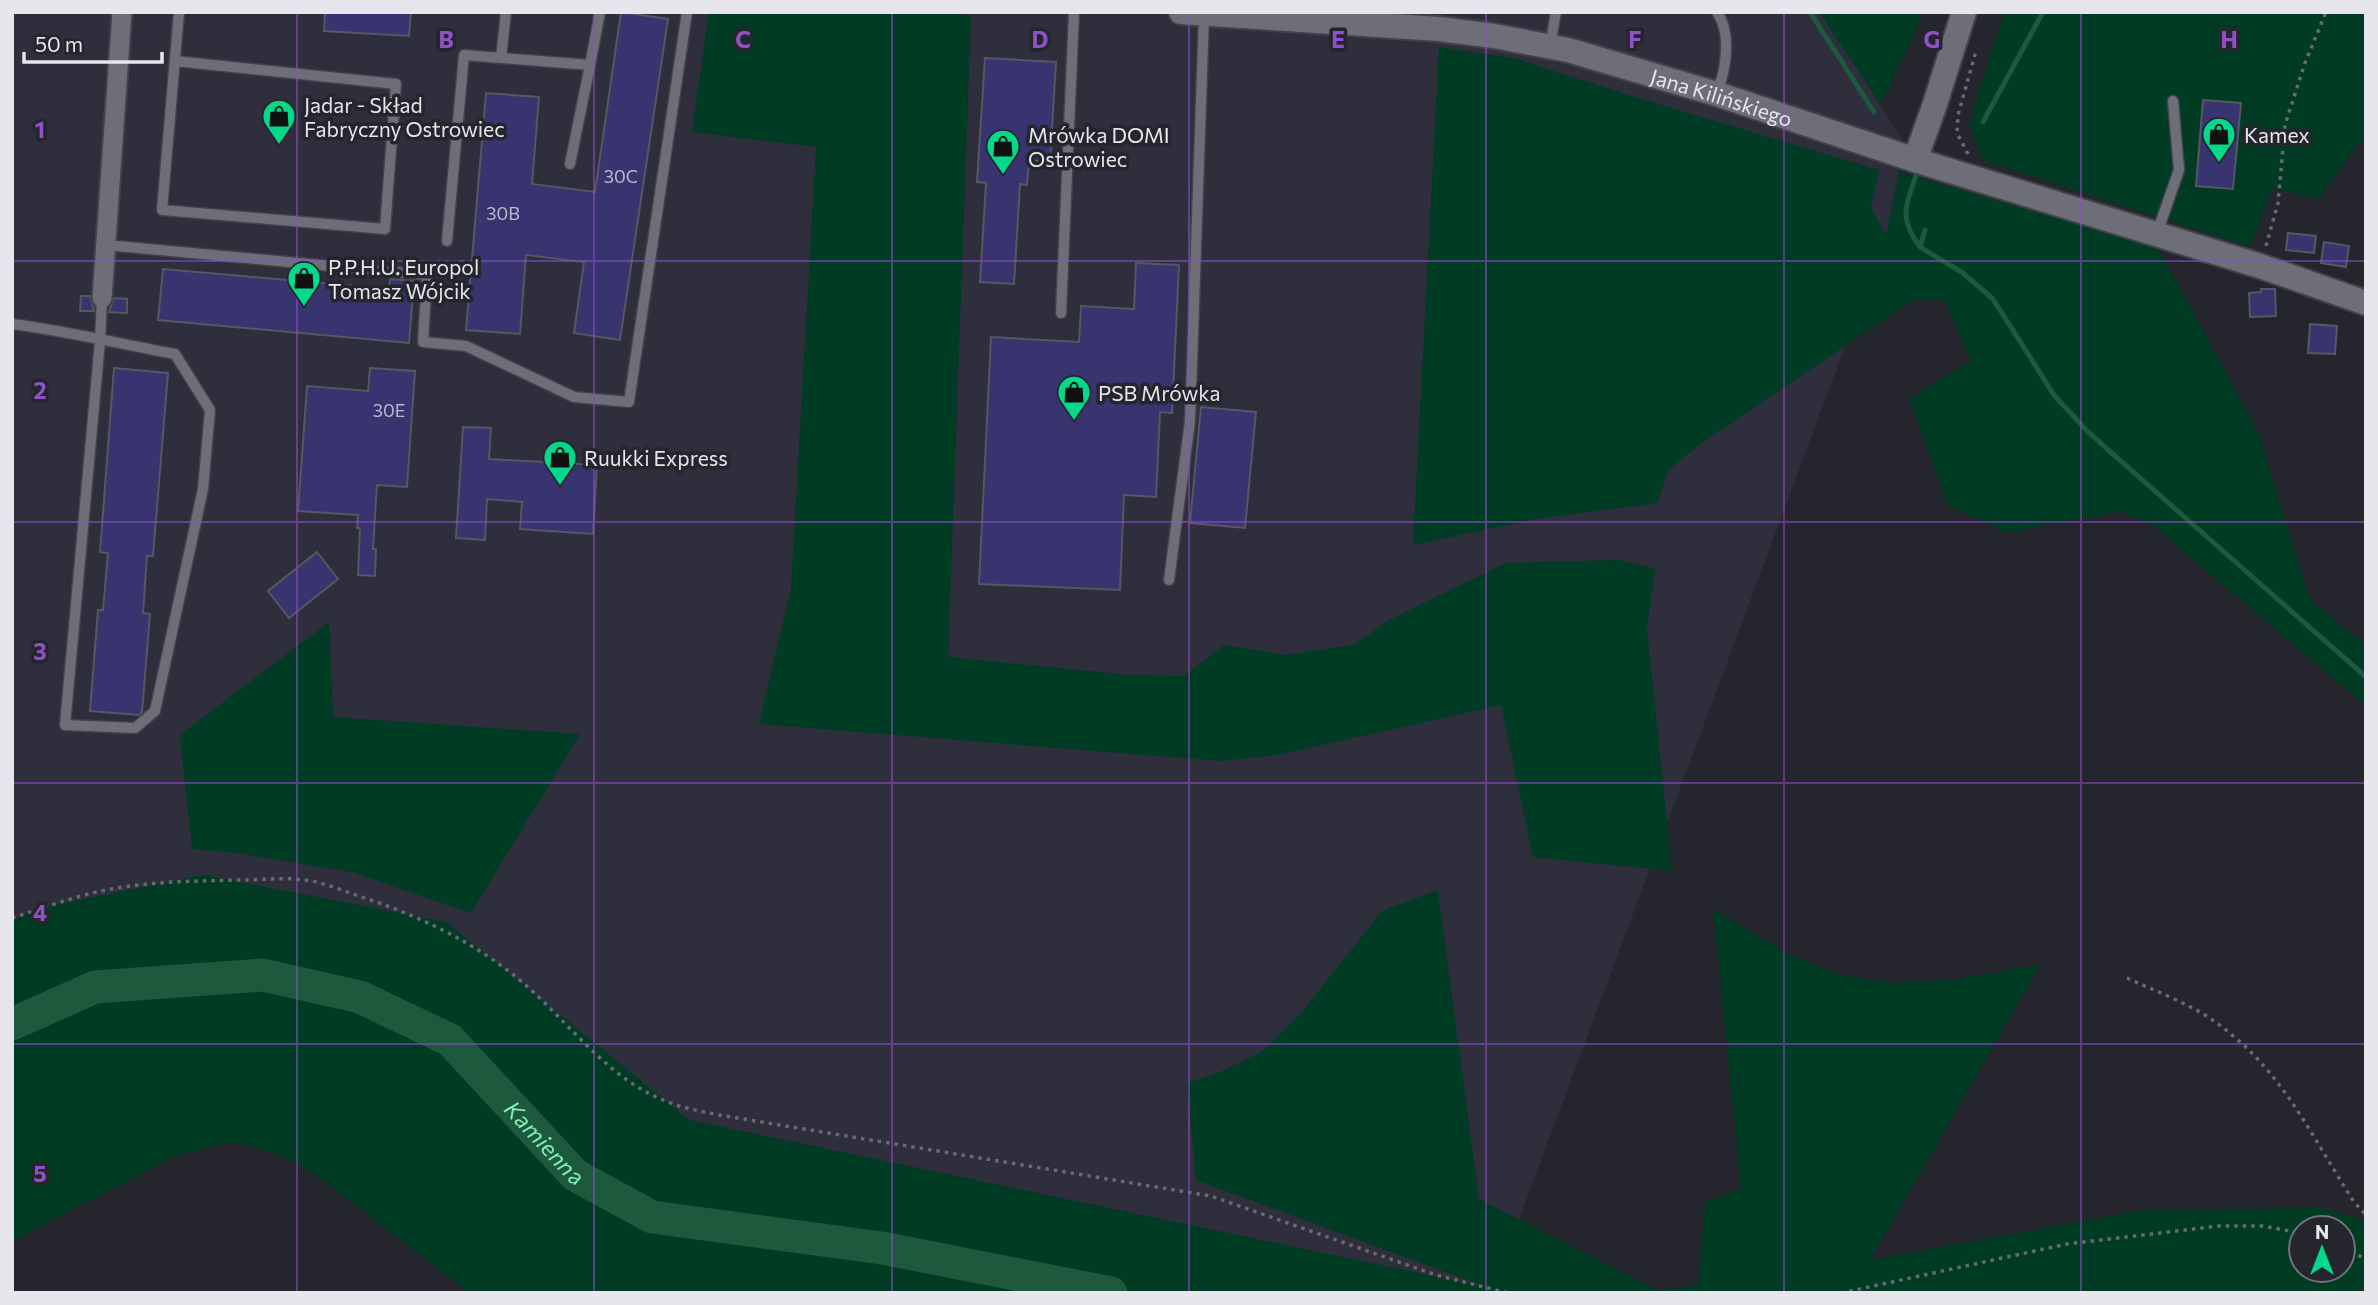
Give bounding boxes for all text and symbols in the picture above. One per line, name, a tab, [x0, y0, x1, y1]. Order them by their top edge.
scale bar	[24, 21, 163, 65]
text: B	[438, 25, 454, 53]
text: C	[735, 25, 751, 53]
text: D	[1032, 25, 1049, 53]
text: E	[1331, 25, 1345, 53]
text: F	[1628, 25, 1642, 53]
text: G	[1924, 25, 1940, 53]
text: H	[2220, 25, 2238, 53]
text: 50 m	[35, 31, 83, 56]
street label: Jana Kilińskiego	[1648, 63, 1796, 131]
place label: Jadar - Skład Fabryczny Ostrowiec	[304, 92, 505, 141]
shop icon: Jadar - Skład Fabryczny Ostrowiec	[260, 97, 298, 146]
text: 1	[35, 115, 45, 143]
shop icon: Kamex	[2200, 115, 2238, 164]
place label: Mrówka DOMI Ostrowiec	[1028, 122, 1170, 171]
place label: Kamex	[2244, 122, 2310, 147]
shop icon: Mrówka DOMI Ostrowiec	[984, 127, 1022, 176]
house number: 30C	[604, 165, 638, 187]
house number: 30B	[486, 202, 520, 224]
place label: P.P.H.U. Europol Tomasz Wójcik	[328, 254, 479, 303]
shop icon: P.P.H.U. Europol Tomasz Wójcik	[285, 259, 323, 308]
shop icon: PSB Mrówka	[1055, 373, 1093, 422]
text: 2	[33, 376, 47, 404]
place label: PSB Mrówka	[1098, 380, 1221, 405]
house number: 30E	[373, 399, 405, 421]
shop icon: Ruukki Express	[541, 438, 579, 487]
place label: Ruukki Express	[584, 445, 728, 470]
text: 3	[33, 637, 47, 665]
text: 4	[33, 898, 47, 926]
water label: Kamienna	[499, 1095, 588, 1191]
text: 5	[33, 1159, 47, 1187]
north arrow	[2287, 1214, 2357, 1284]
text: N	[2315, 1220, 2329, 1243]

